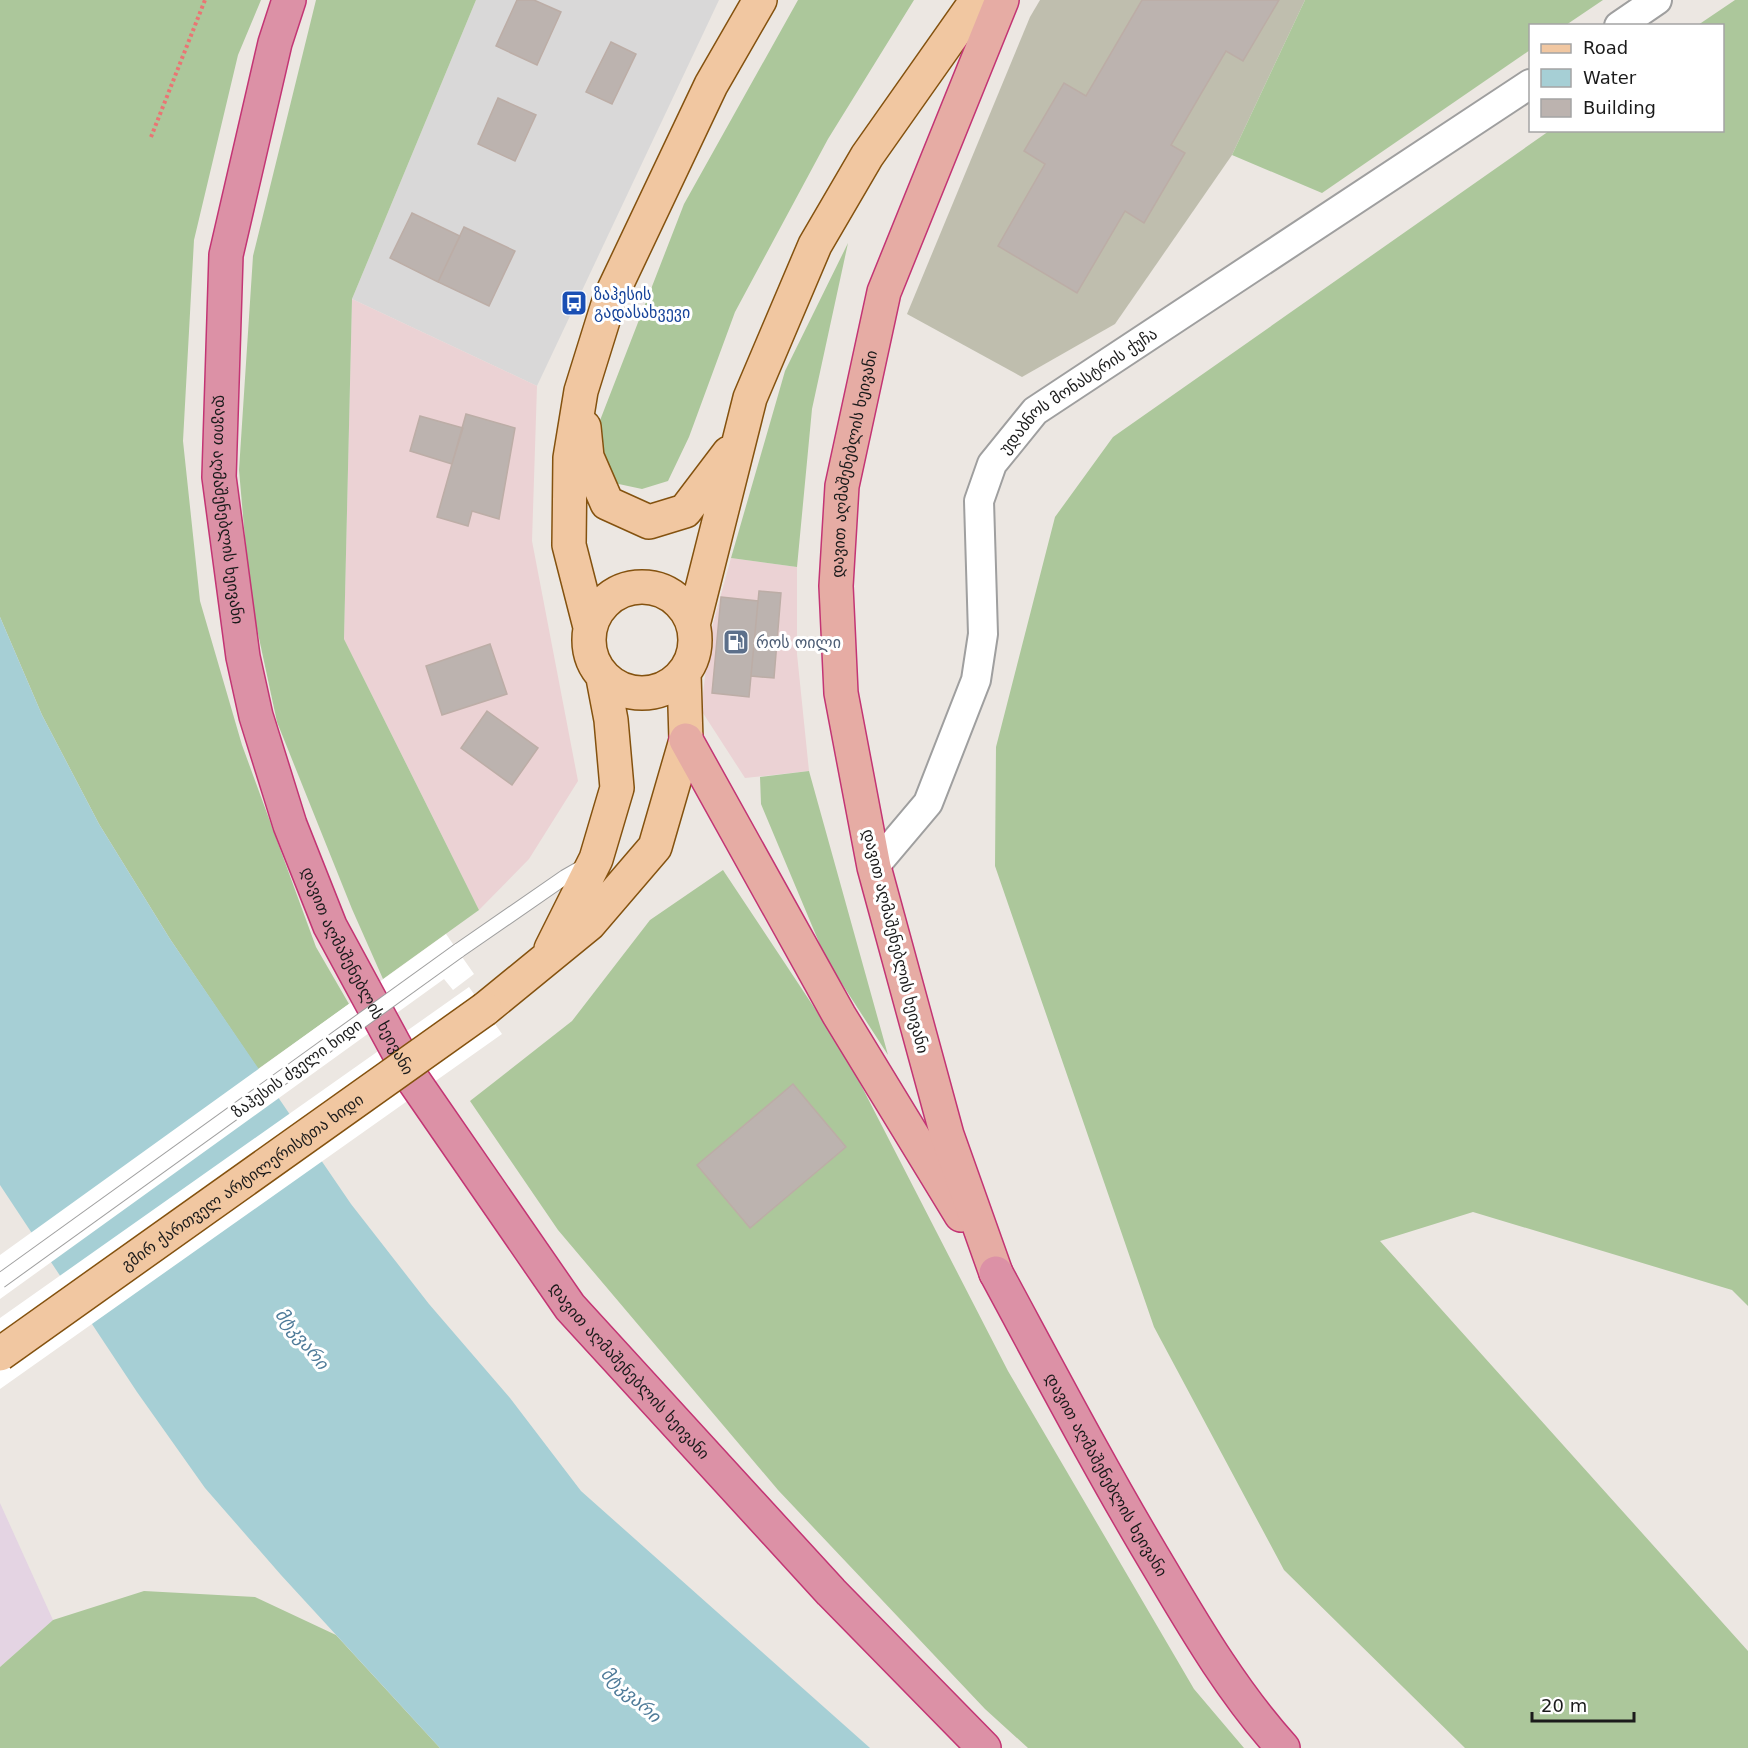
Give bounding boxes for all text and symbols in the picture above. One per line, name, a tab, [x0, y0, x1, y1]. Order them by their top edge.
legend	[1529, 24, 1724, 132]
text: Road	[1583, 37, 1628, 58]
text: Water	[1583, 67, 1637, 88]
text: Building	[1583, 97, 1656, 118]
place label: ზაჰესის გადასახვევი	[594, 285, 690, 322]
bus stop icon: ზაჰესის გადასახვევი	[559, 288, 589, 318]
street label: უდაბნოს მონასტრის ქუჩა	[995, 324, 1161, 458]
street label: დავით აღმაშენებლის ხეივანი	[828, 349, 881, 578]
street label: დავით აღმაშენებლის ხეივანი	[209, 395, 248, 625]
fuel station icon: როს ოილი	[721, 627, 751, 657]
place label: როს ოილი	[756, 633, 841, 652]
street label: დავით აღმაშენებლის ხეივანი	[858, 827, 933, 1055]
street label: დავით აღმაშენებლის ხეივანი	[298, 864, 418, 1078]
street label: ზაჰესის ძველი ხიდი	[229, 1015, 366, 1122]
street label: გმირ ქართველ არტილერისტთა ხიდი	[118, 1090, 367, 1275]
street label: დავით აღმაშენებლის ხეივანი	[546, 1279, 713, 1463]
water label: მტკვარი	[271, 1304, 334, 1375]
street label: დავით აღმაშენებლის ხეივანი	[1042, 1370, 1171, 1580]
water label: მტკვარი	[597, 1663, 667, 1728]
scale bar	[1532, 1685, 1634, 1723]
text: 20 m	[1541, 1695, 1587, 1716]

